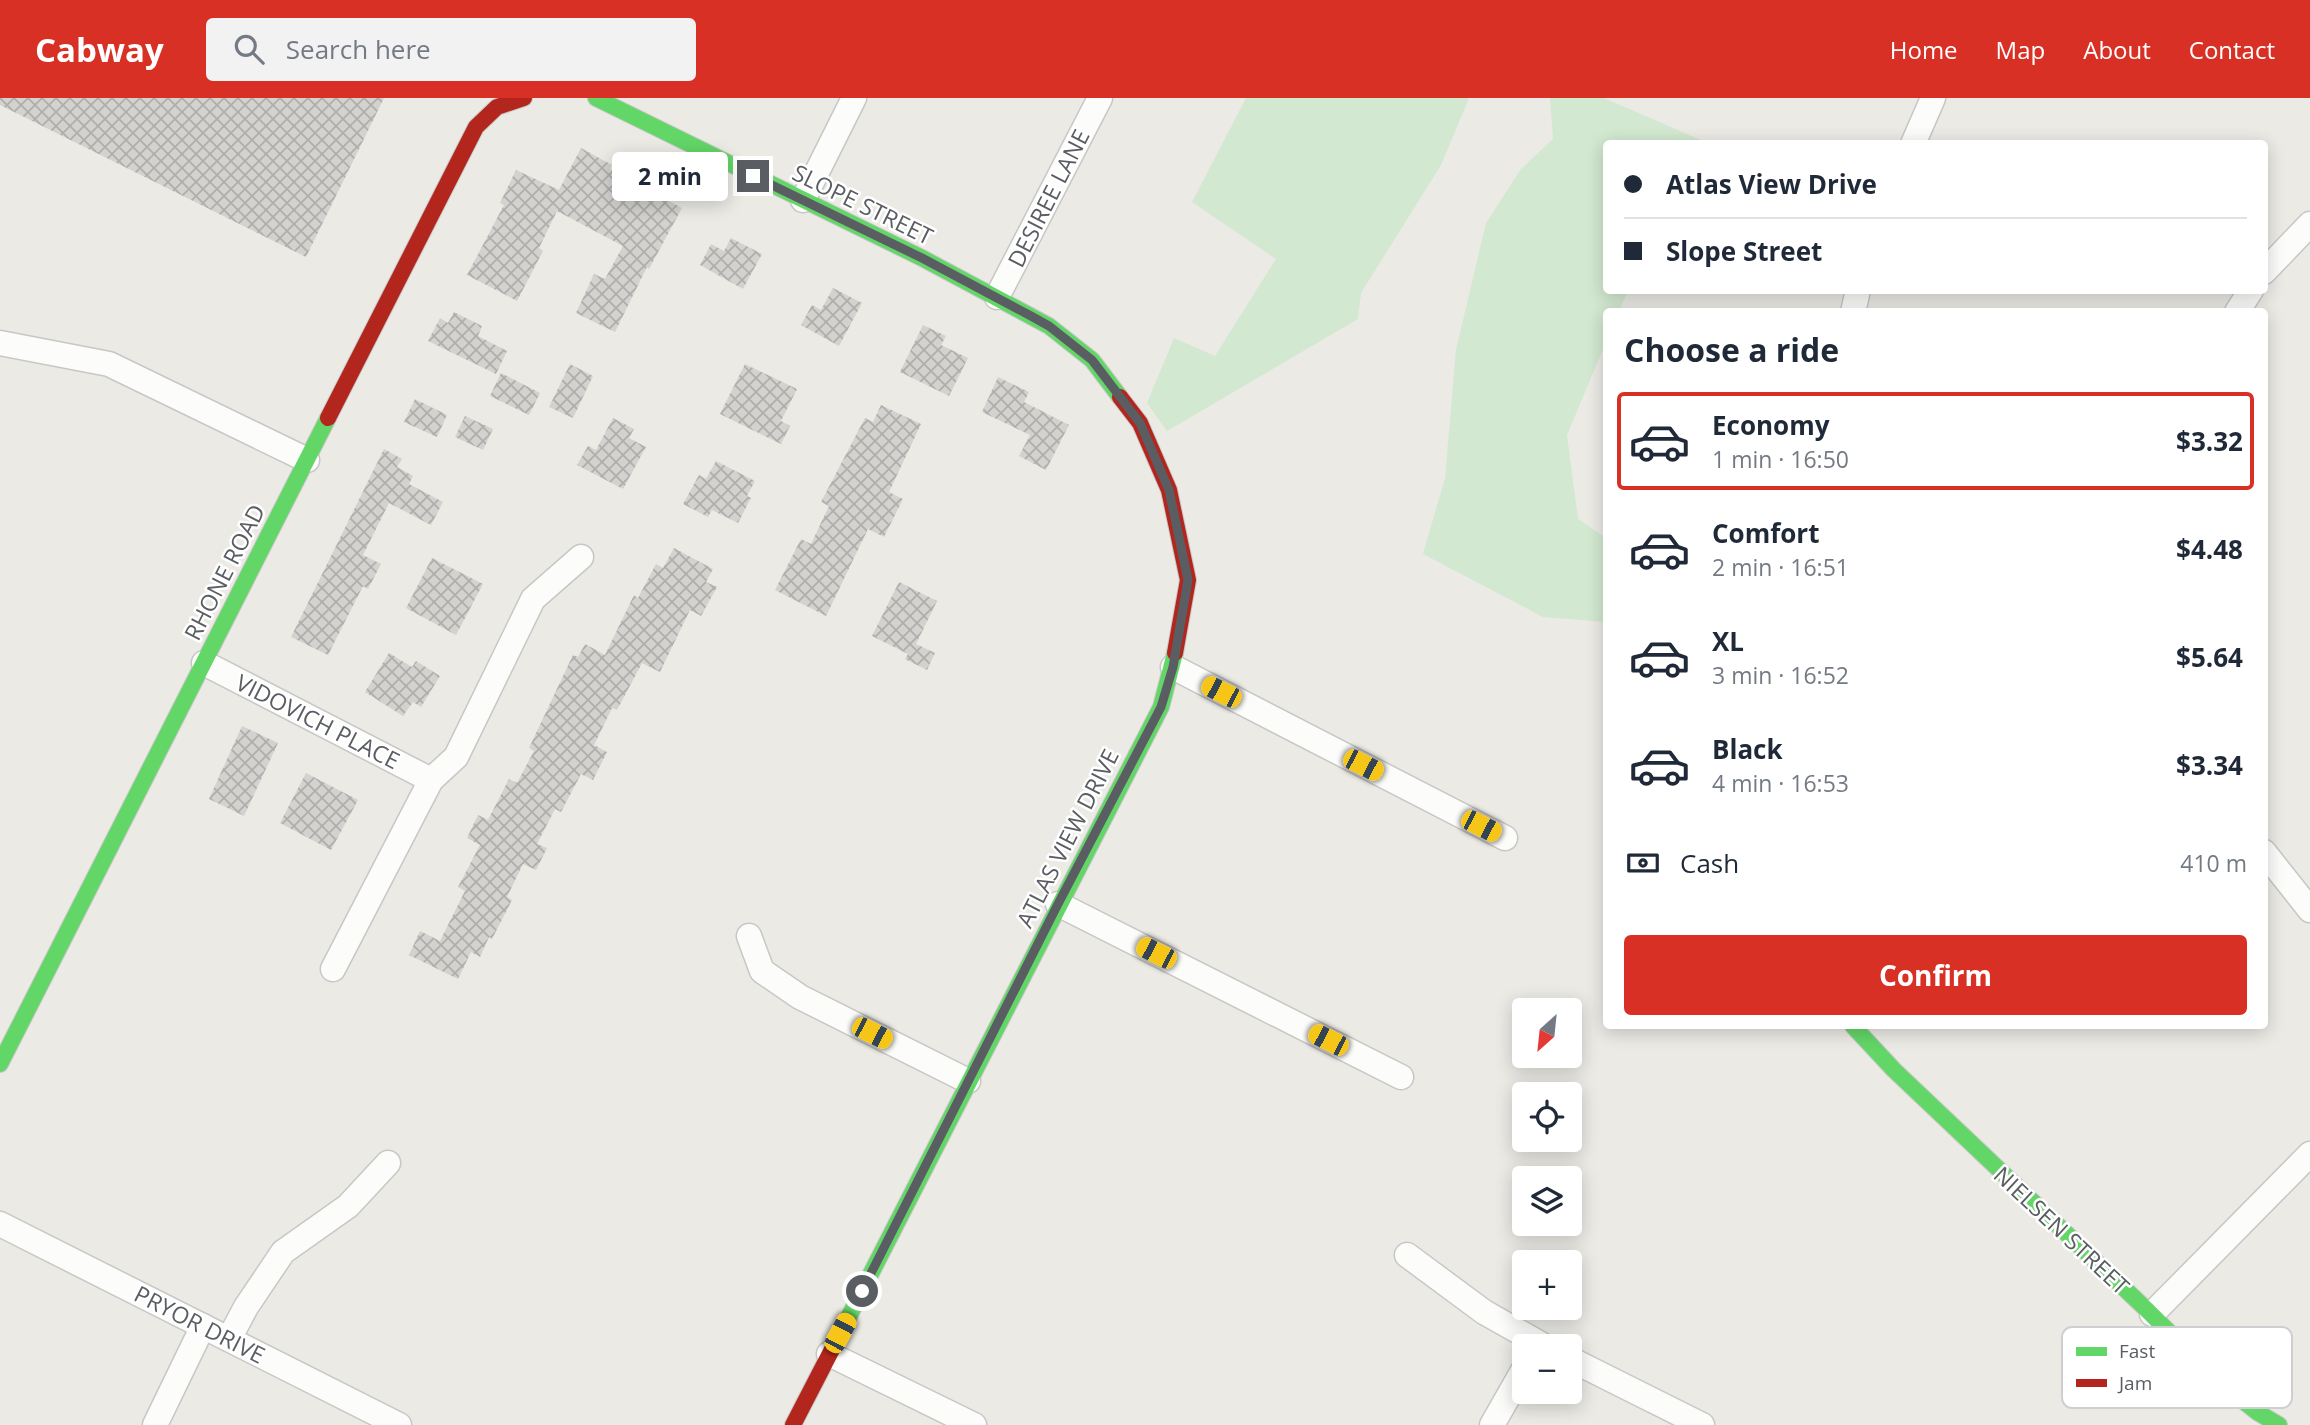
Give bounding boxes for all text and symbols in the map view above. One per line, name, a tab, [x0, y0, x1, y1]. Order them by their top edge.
search box	[206, 18, 696, 81]
text: Cabway	[35, 27, 164, 72]
icon: search	[230, 30, 268, 68]
text: Search here	[286, 31, 431, 67]
text: Home	[1890, 33, 1958, 66]
text: Map	[1996, 33, 2045, 66]
text: About	[2083, 33, 2151, 66]
text: Contact	[2189, 33, 2275, 66]
street label: DESIREE LANE	[999, 124, 1097, 272]
callout: 2 min	[613, 152, 728, 200]
street label: SLOPE STREET	[787, 156, 939, 252]
text: 2 min	[638, 160, 702, 192]
route end	[737, 160, 769, 192]
text: Atlas View Drive	[1666, 166, 1877, 202]
text: Slope Street	[1666, 233, 1822, 269]
text: Choose a ride	[1624, 328, 1839, 371]
text: Economy	[1712, 407, 1830, 443]
icon: car	[1628, 410, 1691, 473]
text: $3.32	[2176, 423, 2243, 459]
text: 1 min · 16:50	[1712, 443, 1849, 475]
street label: RHONE ROAD	[176, 499, 272, 645]
text: Comfort	[1712, 515, 1819, 551]
icon: car	[1628, 518, 1691, 581]
text: $4.48	[2176, 531, 2243, 567]
text: 2 min · 16:51	[1712, 551, 1849, 583]
text: XL	[1712, 623, 1744, 659]
icon: car	[1628, 626, 1691, 689]
text: $5.64	[2176, 639, 2243, 675]
text: 3 min · 16:52	[1712, 659, 1849, 691]
street label: VIDOVICH PLACE	[231, 666, 405, 776]
car	[1198, 673, 1245, 711]
text: Black	[1712, 731, 1783, 767]
icon: car	[1628, 734, 1691, 797]
street label: ATLAS VIEW DRIVE	[1008, 743, 1126, 933]
car	[1340, 746, 1387, 784]
text: $3.34	[2176, 747, 2243, 783]
text: 4 min · 16:53	[1712, 767, 1849, 799]
car	[1458, 807, 1505, 845]
icon: cash	[1624, 844, 1662, 882]
text: Cash	[1680, 845, 1739, 881]
text: 410 m	[2180, 847, 2247, 879]
car	[1133, 934, 1180, 972]
button: Confirm	[1624, 935, 2247, 1015]
north arrow	[1512, 998, 1582, 1068]
map controls	[1512, 998, 1582, 1404]
car	[849, 1014, 896, 1052]
car	[1305, 1021, 1352, 1059]
button: locate	[1512, 1082, 1582, 1152]
street label: NIELSEN STREET	[1987, 1159, 2137, 1302]
button: layers	[1512, 1166, 1582, 1236]
button: +	[1512, 1250, 1582, 1320]
route start	[846, 1275, 878, 1307]
street label: PRYOR DRIVE	[129, 1277, 271, 1371]
car	[821, 1310, 860, 1356]
legend	[2062, 1327, 2292, 1408]
button: −	[1512, 1334, 1582, 1404]
text: Fast	[2119, 1338, 2155, 1364]
text: Jam	[2117, 1370, 2152, 1396]

